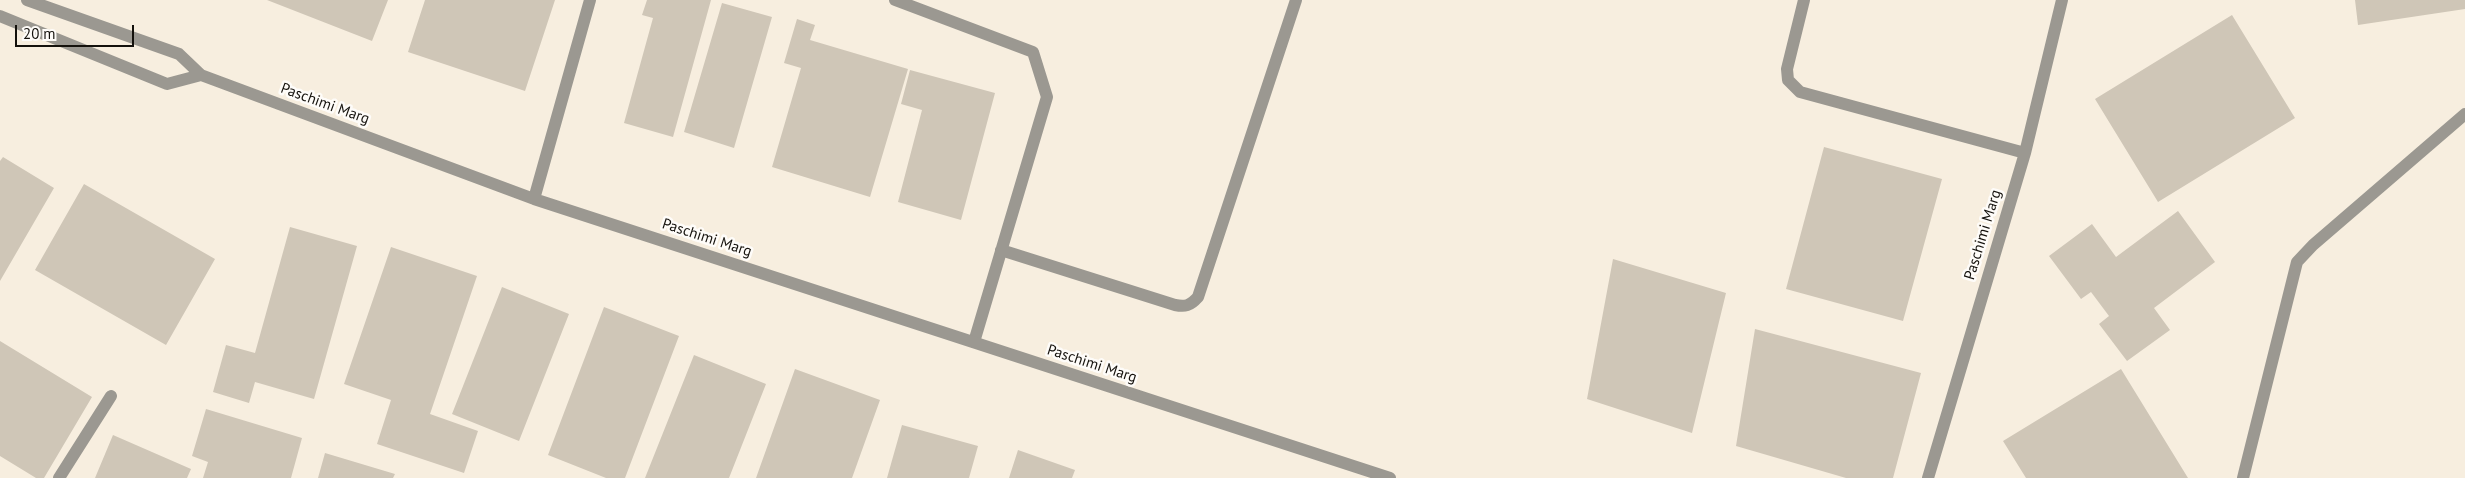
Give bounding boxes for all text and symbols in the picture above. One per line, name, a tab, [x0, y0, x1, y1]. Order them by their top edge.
scale bar	[18, 15, 136, 47]
text: 20 m	[23, 24, 56, 43]
street label: Paschimi Marg	[278, 80, 372, 128]
street label: Paschimi Marg	[1961, 188, 2005, 282]
street label: Paschimi Marg	[660, 215, 754, 261]
street label: Paschimi Marg	[1045, 341, 1139, 387]

